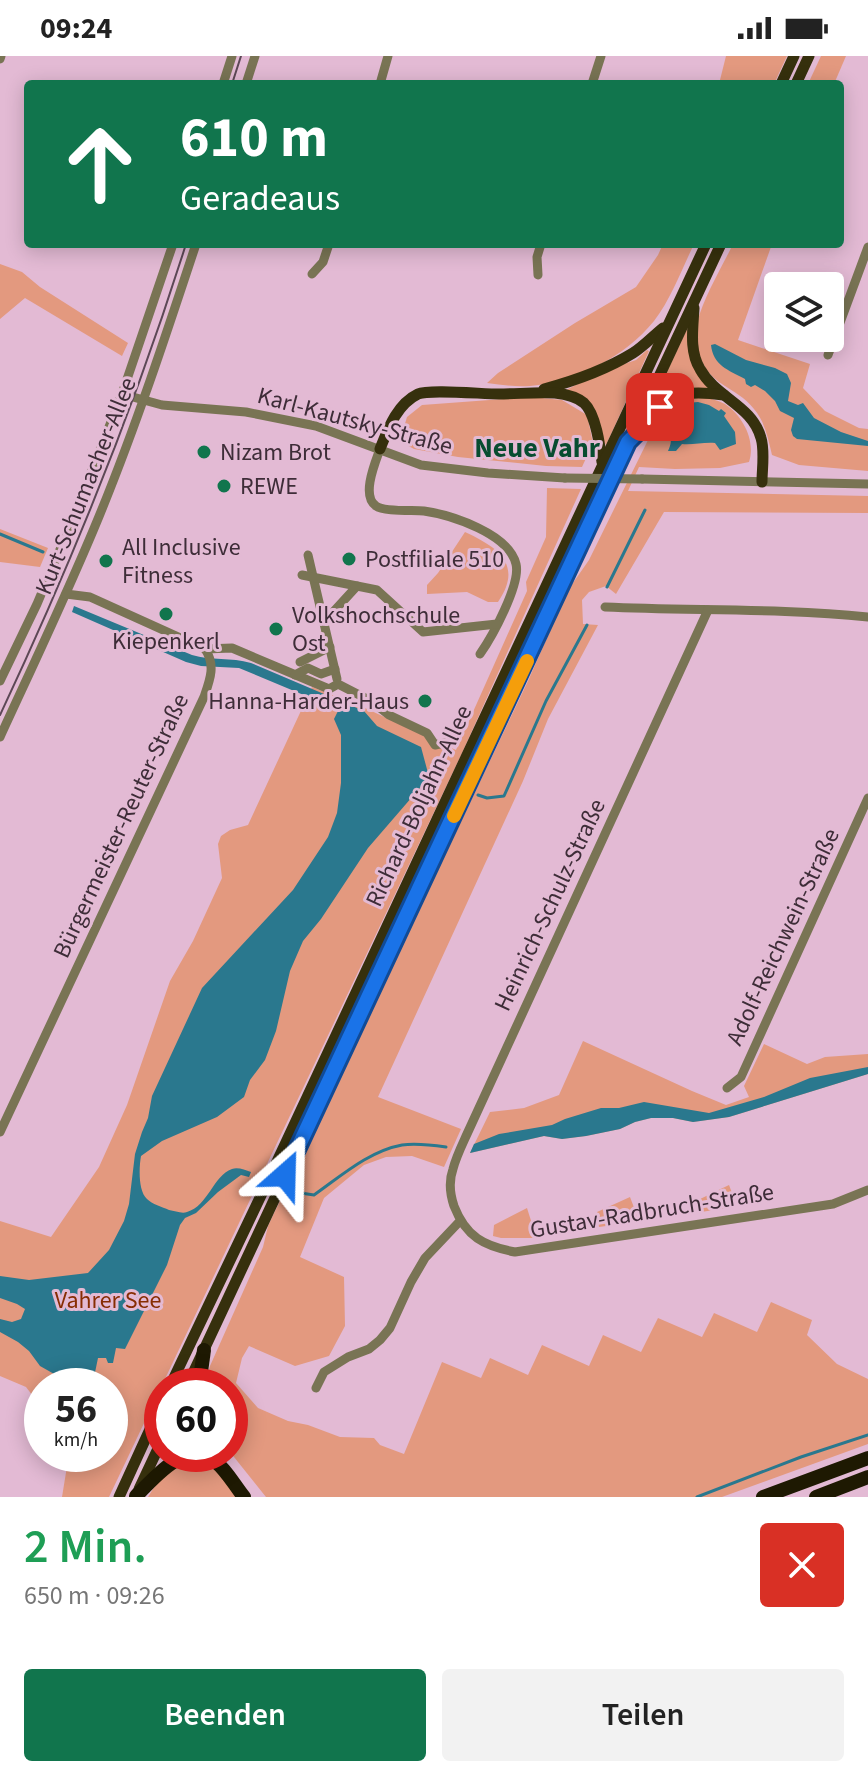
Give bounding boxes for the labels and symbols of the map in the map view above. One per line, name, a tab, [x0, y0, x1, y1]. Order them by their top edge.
street label: Kurt-Schumacher-Allee	[26, 372, 146, 600]
pin	[626, 373, 694, 441]
street label: Karl-Kautsky-Straße	[253, 378, 457, 464]
district label: Neue Vahr	[474, 428, 601, 468]
place label: Nizam Brot	[220, 435, 331, 470]
marker: Nizam Brot	[195, 443, 213, 461]
place label: REWE	[240, 469, 298, 504]
marker: REWE	[215, 477, 233, 495]
place label: All Inclusive Fitness	[122, 530, 241, 593]
place label: Postfiliale 510	[365, 542, 504, 577]
marker: Postfiliale 510	[340, 550, 358, 568]
marker: All Inclusive Fitness	[97, 552, 115, 570]
place label: Volkshochschule Ost	[292, 598, 460, 661]
marker: Kiepenkerl	[157, 605, 175, 623]
marker: Volkshochschule Ost	[267, 620, 285, 638]
place label: Kiepenkerl	[112, 624, 220, 659]
place label: Hanna-Harder-Haus	[208, 684, 409, 719]
street label: Bürgermeister-Reuter-Straße	[44, 688, 198, 964]
marker: Hanna-Harder-Haus	[416, 692, 434, 710]
street label: Richard-Boljahn-Allee	[357, 699, 481, 913]
street label: Heinrich-Schulz-Straße	[485, 793, 615, 1017]
street label: Adolf-Reichwein-Straße	[717, 823, 849, 1051]
position arrow	[243, 1133, 327, 1217]
street label: Gustav-Radbruch-Straße	[528, 1174, 776, 1248]
park label: Vahrer See	[55, 1283, 161, 1318]
speed limit sign: 60	[144, 1368, 248, 1472]

